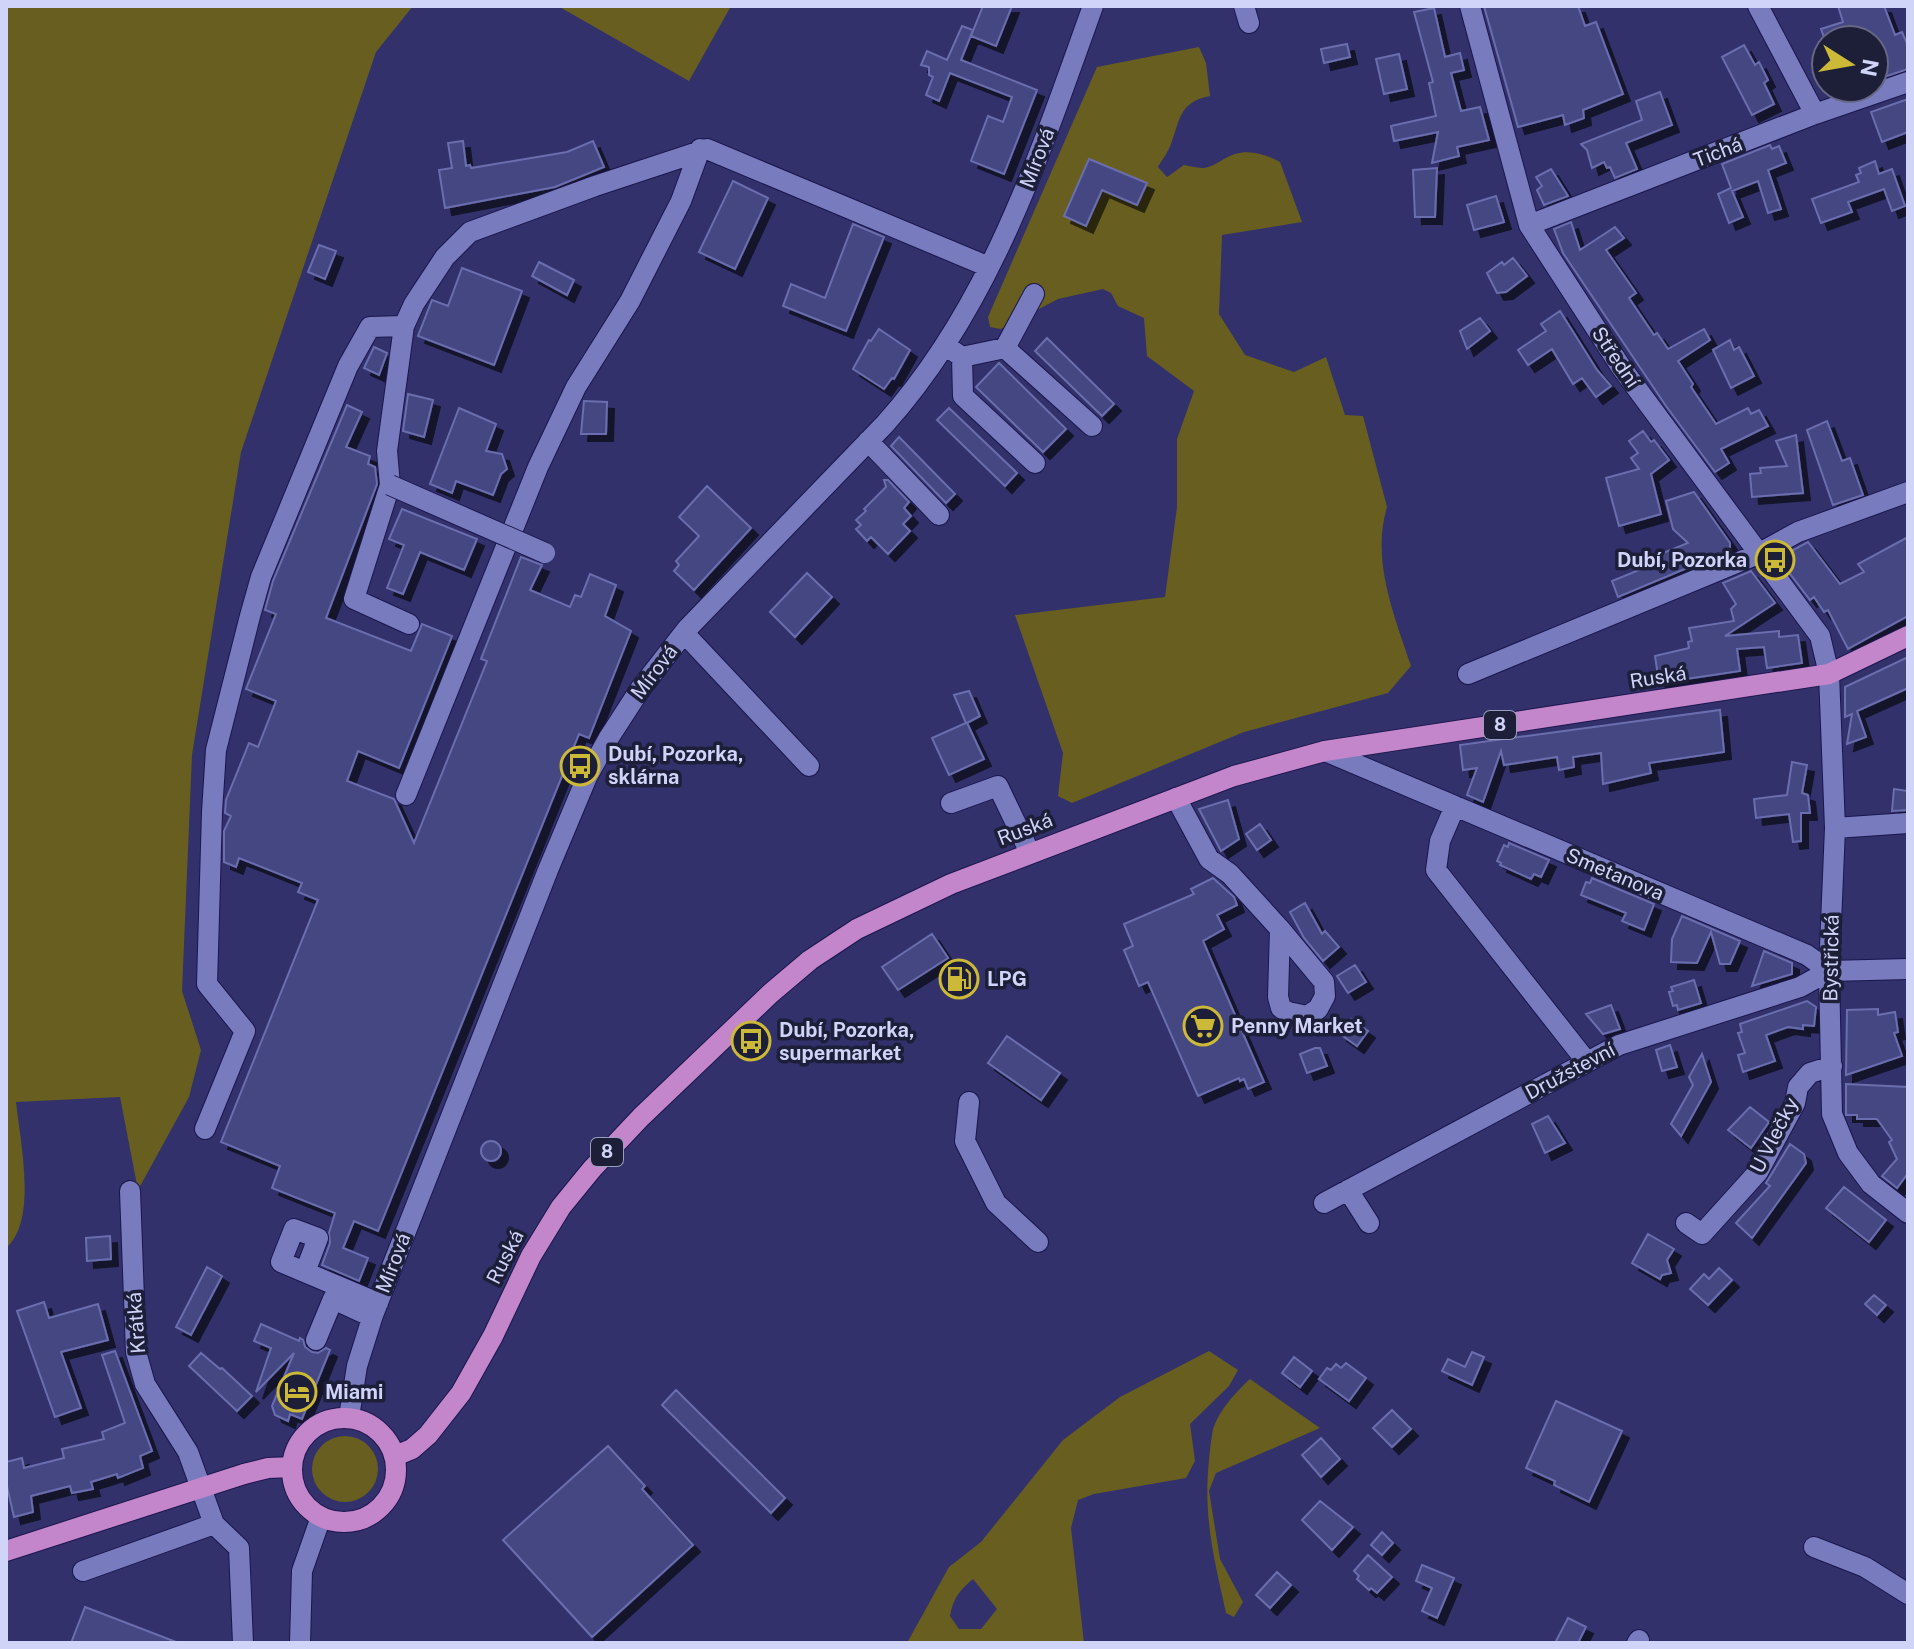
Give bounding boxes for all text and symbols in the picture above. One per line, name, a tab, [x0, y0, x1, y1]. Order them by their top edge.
north arrow	[1810, 24, 1890, 104]
text: N	[1855, 57, 1884, 79]
street label: Mírová	[1015, 125, 1059, 191]
street label: Tichá	[1690, 132, 1746, 172]
street label: Střední	[1587, 322, 1646, 393]
bus stop icon: Dubí, Pozorka	[1754, 539, 1796, 581]
place label: Dubí, Pozorka	[1617, 548, 1747, 572]
street label: Mírová	[626, 640, 682, 704]
street label: Ruská	[1628, 661, 1688, 693]
road number: 8	[1484, 711, 1516, 739]
place label: Dubí, Pozorka, sklárna	[608, 742, 743, 789]
bus stop icon: Dubí, Pozorka, sklárna	[559, 745, 601, 787]
street label: Ruská	[994, 808, 1056, 850]
street label: Smetanova	[1562, 843, 1668, 905]
street label: Bystřická	[1818, 914, 1844, 1002]
fuel station icon: LPG	[938, 958, 980, 1000]
place label: LPG	[987, 967, 1027, 991]
supermarket icon: Penny Market	[1182, 1005, 1224, 1047]
place label: Penny Market	[1231, 1014, 1363, 1038]
place label: Dubí, Pozorka, supermarket	[779, 1018, 914, 1065]
bus stop icon: Dubí, Pozorka, supermarket	[730, 1020, 772, 1062]
street label: Družstevní	[1521, 1037, 1620, 1105]
street label: U Vlečky	[1745, 1093, 1803, 1177]
road number: 8	[591, 1138, 623, 1166]
street label: Ruská	[481, 1226, 529, 1288]
street label: Mírová	[371, 1230, 415, 1296]
street label: Krátká	[122, 1291, 150, 1355]
hotel icon: Miami	[276, 1371, 318, 1413]
place label: Miami	[325, 1380, 383, 1404]

